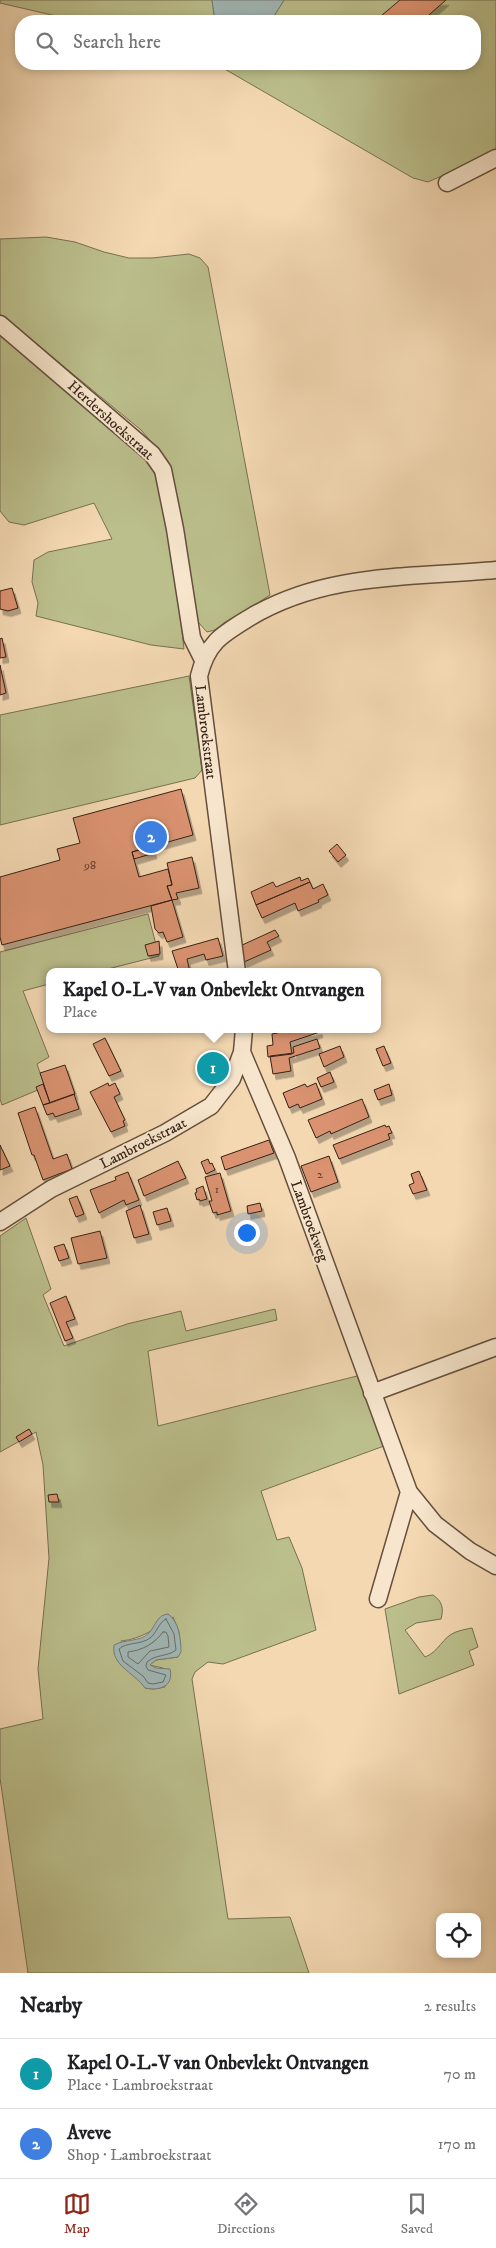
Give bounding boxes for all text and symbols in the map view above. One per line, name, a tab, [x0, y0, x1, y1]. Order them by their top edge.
search box	[15, 15, 481, 70]
icon: search	[33, 29, 61, 57]
text: Search here	[73, 31, 161, 54]
street label: Herdershoekstraat	[63, 376, 158, 464]
street label: Lambroekstraat	[190, 684, 221, 780]
pin: 2	[135, 818, 167, 856]
house number: 98	[83, 858, 96, 873]
popup	[46, 968, 381, 1033]
text: Kapel O-L-V van Onbevlekt Ontvangen	[63, 979, 364, 1002]
text: Place	[63, 1002, 97, 1022]
pin: 1	[197, 1049, 229, 1087]
street label: Lambroekstraat	[97, 1113, 190, 1173]
house number: 2	[317, 1167, 323, 1182]
street label: Lambroekweg	[286, 1178, 333, 1265]
house number: 1	[215, 1182, 219, 1197]
your location	[234, 1220, 260, 1246]
map controls	[436, 1913, 481, 1958]
button: locate	[436, 1913, 481, 1958]
text: Nearby	[20, 1993, 82, 2019]
text: 2 results	[424, 1996, 476, 2016]
text: Kapel O-L-V van Onbevlekt Ontvangen	[67, 2052, 369, 2075]
text: 1	[33, 2064, 39, 2084]
text: 70 m	[444, 2064, 476, 2084]
text: Place · Lambroekstraat	[67, 2075, 213, 2095]
text: Aveve	[67, 2122, 111, 2145]
text: 2	[32, 2134, 40, 2154]
text: 170 m	[438, 2134, 476, 2154]
text: Shop · Lambroekstraat	[67, 2145, 211, 2165]
tab: Map	[63, 2190, 91, 2238]
tab: Directions	[217, 2190, 275, 2238]
tab: Saved	[401, 2190, 433, 2238]

